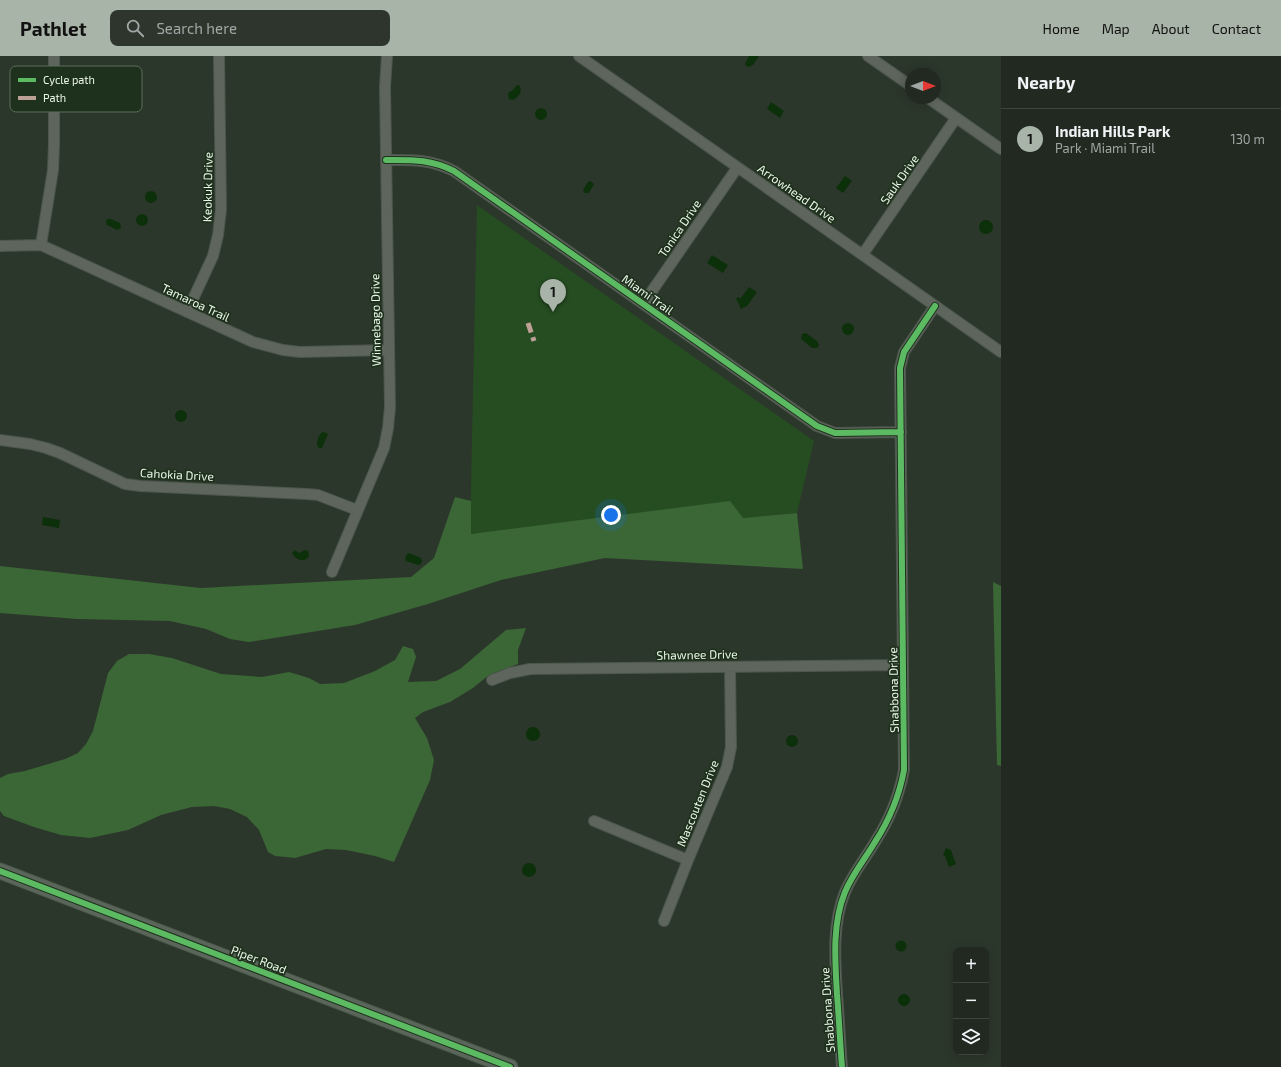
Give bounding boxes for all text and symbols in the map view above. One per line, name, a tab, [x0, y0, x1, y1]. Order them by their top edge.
search box	[110, 10, 390, 46]
text: Pathlet	[20, 17, 86, 40]
icon: search	[124, 17, 146, 39]
text: Search here	[156, 19, 237, 37]
text: Home	[1043, 20, 1080, 37]
text: Map	[1102, 20, 1130, 37]
text: About	[1152, 20, 1190, 37]
text: Contact	[1212, 20, 1261, 37]
legend	[10, 66, 142, 112]
north arrow	[905, 68, 941, 104]
text: Nearby	[1017, 72, 1075, 92]
text: Cycle path	[43, 73, 95, 86]
text: Path	[43, 91, 66, 104]
text: Indian Hills Park	[1055, 122, 1170, 140]
text: 1	[1027, 131, 1033, 147]
text: 130 m	[1230, 131, 1265, 147]
text: Park · Miami Trail	[1055, 140, 1155, 156]
street label: Keokuk Drive	[199, 152, 215, 222]
street label: Sauk Drive	[877, 152, 921, 206]
street label: Arrowhead Drive	[755, 161, 839, 225]
street label: Tonica Drive	[655, 197, 703, 259]
street label: Miami Trail	[619, 271, 677, 317]
street label: Winnebago Drive	[367, 273, 383, 367]
pin: 1	[540, 279, 566, 312]
street label: Tamaroa Trail	[160, 280, 233, 324]
street label: Cahokia Drive	[140, 465, 214, 483]
your location	[601, 505, 621, 525]
street label: Shawnee Drive	[656, 646, 738, 662]
street label: Shabbona Drive	[885, 647, 901, 733]
street label: Mascouten Drive	[673, 758, 721, 848]
street label: Piper Road	[229, 942, 289, 976]
map controls	[953, 947, 989, 1055]
button: +	[953, 947, 989, 983]
street label: Shabbona Drive	[817, 967, 837, 1053]
button: −	[953, 983, 989, 1019]
button: layers	[953, 1019, 989, 1055]

